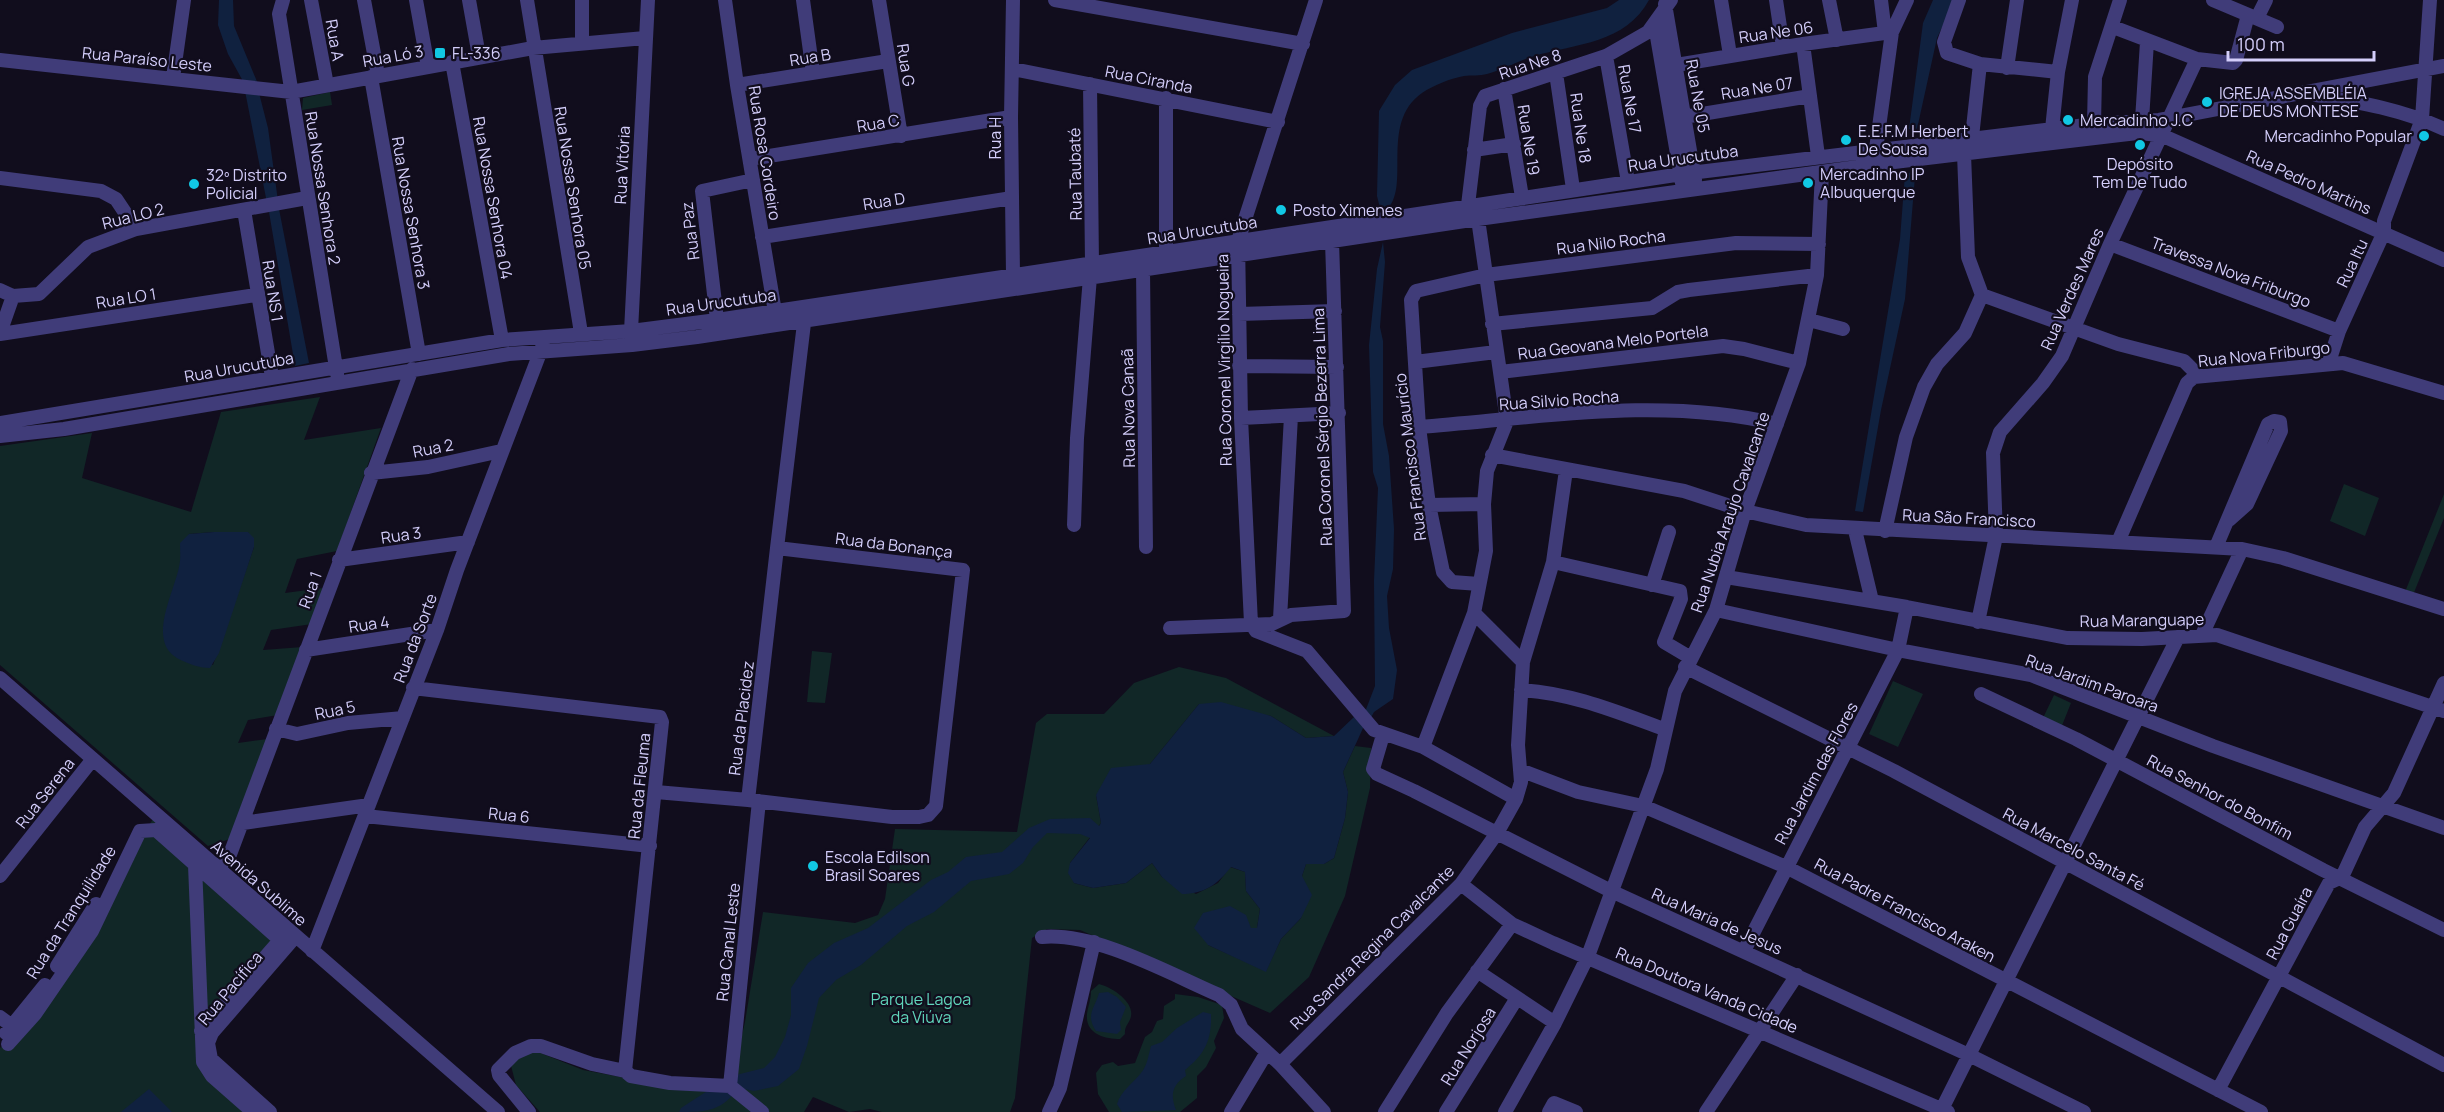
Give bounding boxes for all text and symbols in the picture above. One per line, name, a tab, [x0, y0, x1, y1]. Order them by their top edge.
street label: Rua Ne 06	[1737, 16, 1815, 48]
street label: Rua A	[321, 17, 349, 63]
scale bar	[2228, 24, 2374, 62]
text: 100 m	[2237, 32, 2285, 56]
street label: Rua Ló 3	[361, 40, 425, 72]
street label: Rua Paraíso Leste	[81, 41, 213, 77]
place label: FL-336	[452, 42, 501, 64]
street label: Rua G	[892, 42, 920, 88]
street label: Rua B	[788, 43, 832, 71]
street label: Rua Ne 8	[1496, 44, 1564, 84]
marker: FL-336	[433, 46, 447, 60]
street label: Rua Ne 05	[1681, 58, 1715, 134]
street label: Rua Ciranda	[1103, 60, 1195, 98]
street label: Rua Ne 17	[1613, 63, 1647, 135]
street label: Rua Ne 07	[1719, 71, 1795, 105]
place label: IGREJA ASSEMBLÉIA DE DEUS MONTESE	[2219, 82, 2367, 122]
street label: Rua Rosa Cordeiro	[744, 84, 786, 222]
street label: Rua Ne 18	[1565, 91, 1597, 165]
marker: IGREJA ASSEMBLÉIA DE DEUS MONTESE	[2200, 95, 2214, 109]
street label: Rua Ne 19	[1513, 103, 1545, 177]
street label: Rua Nossa Senhora 05	[549, 105, 597, 271]
street label: Rua C	[855, 109, 901, 137]
place label: Mercadinho J.C	[2080, 109, 2193, 131]
street label: Rua Nossa Senhora 2	[300, 110, 346, 266]
marker: Mercadinho J.C	[2061, 113, 2075, 127]
street label: Rua Nossa Senhora 04	[468, 115, 518, 281]
street label: Rua H	[984, 117, 1006, 159]
place label: E.E.F.M Herbert De Sousa	[1858, 120, 1968, 160]
street label: Rua Vitória	[609, 125, 635, 205]
place label: Mercadinho Popular	[2265, 125, 2412, 147]
street label: Rua Taubaté	[1063, 128, 1087, 220]
marker: Mercadinho Popular	[2417, 129, 2431, 143]
marker: E.E.F.M Herbert De Sousa	[1839, 133, 1853, 147]
street label: Rua Nossa Senhora 3	[387, 135, 435, 291]
marker: Depósito Tem De Tudo	[2133, 138, 2147, 152]
street label: Rua Urucutuba	[1627, 139, 1739, 177]
street label: Rua Pedro Martins	[2243, 145, 2375, 219]
place label: Depósito Tem De Tudo	[2093, 153, 2187, 193]
place label: Mercadinho IP Albuquerque	[1820, 163, 1925, 203]
place label: 32º Distrito Policial	[206, 164, 287, 204]
marker: Mercadinho IP Albuquerque	[1801, 176, 1815, 190]
marker: 32º Distrito Policial	[187, 177, 201, 191]
street label: Rua D	[861, 187, 907, 215]
street label: Rua LO 2	[100, 198, 166, 234]
place label: Posto Ximenes	[1293, 199, 1402, 221]
street label: Rua Paz	[676, 201, 704, 261]
marker: Posto Ximenes	[1274, 203, 1288, 217]
street label: Rua Urucutuba	[1146, 210, 1258, 250]
street label: Rua Nilo Rocha	[1555, 224, 1667, 260]
street label: Rua Verdes Mares	[2035, 224, 2109, 354]
street label: Travessa Nova Friburgo	[2148, 231, 2314, 313]
street label: Rua Itu	[2331, 235, 2373, 291]
street label: Rua Coronel Virgílio Nogueira	[1211, 254, 1237, 466]
street label: Rua NS 1	[257, 259, 289, 323]
street label: Rua LO 1	[94, 282, 158, 314]
street label: Rua Urucutuba	[665, 283, 777, 321]
street label: Rua Coronel Sérgio Bezerra Lima	[1307, 308, 1337, 546]
street label: Rua Geovana Melo Portela	[1517, 319, 1709, 365]
street label: Rua Nova Friburgo	[2197, 336, 2331, 372]
street label: Rua Urucutuba	[183, 347, 295, 387]
street label: Rua Nova Canaã	[1116, 348, 1140, 468]
street label: Rua Francisco Maurício	[1389, 372, 1431, 542]
street label: Rua Silvio Rocha	[1498, 385, 1620, 415]
street label: Rua Nubia Araujo Cavalcante	[1685, 409, 1775, 615]
street label: Rua 2	[411, 433, 455, 463]
street label: Rua São Francisco	[1902, 504, 2036, 532]
street label: Rua 3	[379, 521, 423, 549]
street label: Rua da Bonança	[834, 527, 954, 563]
street label: Rua 1	[293, 568, 327, 612]
street label: Rua da Sorte	[388, 590, 442, 686]
street label: Rua Maranguape	[2080, 608, 2204, 632]
street label: Rua 4	[347, 610, 391, 638]
street label: Rua Jardim Paroara	[2022, 649, 2162, 717]
street label: Rua da Placidez	[723, 659, 759, 777]
street label: Rua 5	[313, 695, 357, 725]
street label: Rua Jardim das Flores	[1769, 698, 1863, 848]
street label: Rua da Fleuma	[623, 732, 655, 840]
street label: Rua Senhor do Bonfim	[2143, 749, 2297, 845]
street label: Rua Serena	[10, 753, 80, 833]
street label: Rua 6	[487, 802, 531, 828]
street label: Rua Marcelo Santa Fé	[1999, 802, 2149, 896]
street label: Avenida Sublime	[206, 835, 312, 931]
street label: Rua da Tranquilidade	[21, 841, 121, 983]
place label: Escola Edilson Brasil Soares	[825, 846, 930, 886]
street label: Rua Padre Francisco Araken	[1811, 853, 1999, 967]
marker: Escola Edilson Brasil Soares	[806, 859, 820, 873]
street label: Rua Sandra Regina Cavalcante	[1285, 860, 1459, 1034]
street label: Rua Canal Leste	[711, 882, 745, 1002]
street label: Rua Maria de Jesus	[1648, 882, 1786, 960]
street label: Rua Guaíra	[2261, 883, 2317, 963]
street label: Rua Doutora Vanda Cidade	[1613, 942, 1801, 1038]
street label: Rua Pacífica	[193, 947, 267, 1029]
park label: Parque Lagoa da Viúva	[871, 988, 971, 1028]
street label: Rua Norjosa	[1435, 1003, 1501, 1089]

